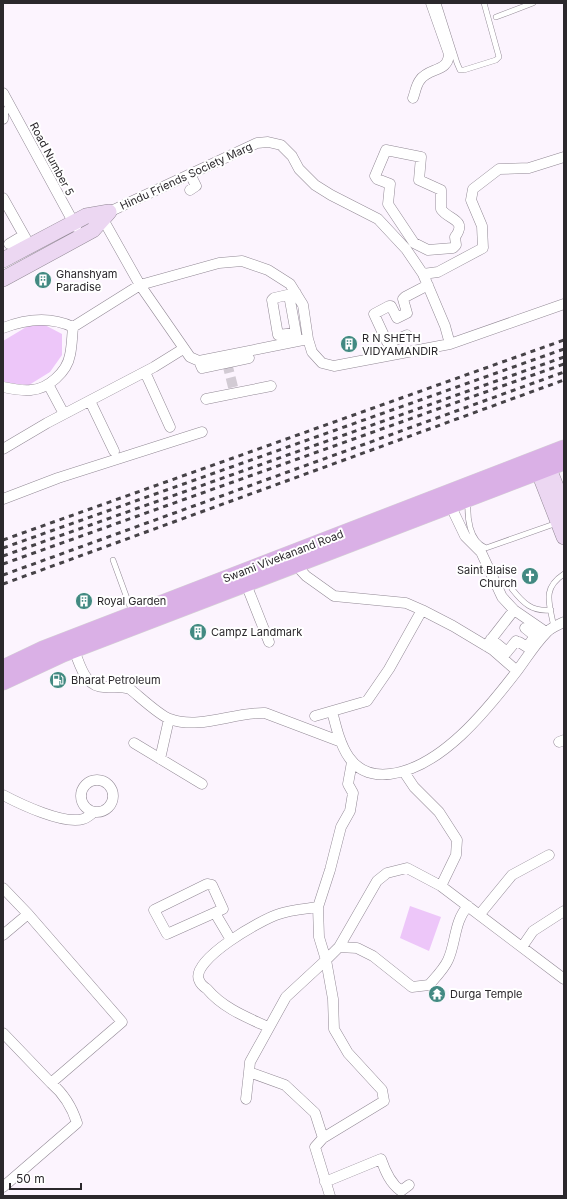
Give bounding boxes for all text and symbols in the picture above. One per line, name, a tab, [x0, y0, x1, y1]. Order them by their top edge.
street label: Road Number 5	[27, 120, 77, 198]
street label: Hindu Friends Society Marg	[118, 139, 254, 213]
place label: Ghanshyam Paradise	[56, 267, 117, 294]
building icon: Ghanshyam Paradise	[33, 270, 53, 290]
place label: R N SHETH VIDYAMANDIR	[362, 331, 438, 358]
building icon: R N SHETH VIDYAMANDIR	[339, 334, 359, 354]
street label: Swami Vivekanand Road	[221, 527, 345, 585]
place label: Saint Blaise Church	[457, 563, 517, 590]
church icon: Saint Blaise Church	[520, 566, 540, 586]
building icon: Royal Garden	[74, 591, 94, 611]
place label: Royal Garden	[97, 594, 166, 608]
building icon: Campz Landmark	[188, 622, 208, 642]
place label: Campz Landmark	[211, 625, 302, 639]
fuel station icon: Bharat Petroleum	[48, 670, 68, 690]
place label: Bharat Petroleum	[71, 673, 161, 687]
temple icon: Durga Temple	[427, 984, 447, 1004]
place label: Durga Temple	[450, 987, 523, 1001]
scale bar	[10, 1165, 81, 1191]
text: 50 m	[16, 1171, 45, 1186]

